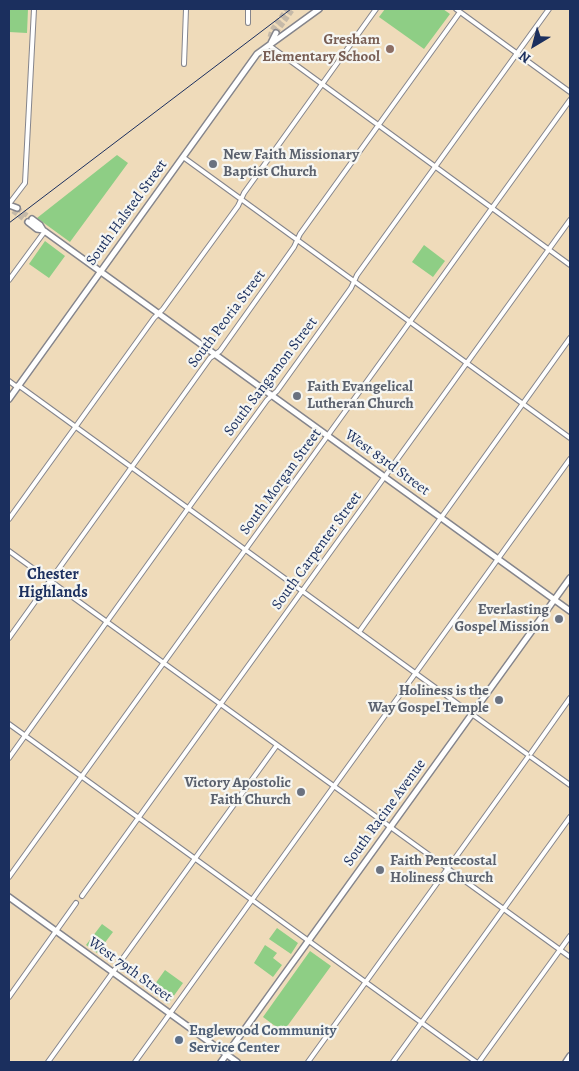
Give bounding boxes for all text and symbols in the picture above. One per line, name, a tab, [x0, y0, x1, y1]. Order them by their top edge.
north arrow	[509, 20, 559, 70]
place label: Gresham Elementary School	[262, 31, 380, 66]
marker: Gresham Elementary School	[384, 43, 396, 55]
text: N	[515, 47, 534, 68]
place label: New Faith Missionary Baptist Church	[223, 146, 359, 181]
street label: South Halsted Street	[83, 157, 171, 269]
marker: New Faith Missionary Baptist Church	[207, 158, 219, 170]
street label: South Peoria Street	[184, 267, 270, 371]
street label: South Sangamon Street	[220, 314, 322, 440]
place label: Faith Evangelical Lutheran Church	[307, 378, 414, 413]
marker: Faith Evangelical Lutheran Church	[291, 390, 303, 402]
street label: South Morgan Street	[236, 425, 326, 539]
street label: West 83rd Street	[341, 426, 433, 500]
street label: South Carpenter Street	[268, 489, 366, 613]
district label: Chester Highlands	[18, 565, 88, 603]
place label: Everlasting Gospel Mission	[454, 601, 549, 636]
marker: Everlasting Gospel Mission	[553, 613, 565, 625]
place label: Holiness is the Way Gospel Temple	[368, 682, 489, 717]
marker: Holiness is the Way Gospel Temple	[493, 694, 505, 706]
street label: South Racine Avenue	[340, 756, 430, 870]
place label: Victory Apostolic Faith Church	[184, 774, 291, 809]
marker: Victory Apostolic Faith Church	[295, 786, 307, 798]
place label: Faith Pentecostal Holiness Church	[390, 852, 496, 887]
marker: Faith Pentecostal Holiness Church	[374, 864, 386, 876]
street label: West 79th Street	[84, 933, 176, 1007]
place label: Englewood Community Service Center	[189, 1022, 336, 1057]
marker: Englewood Community Service Center	[173, 1034, 185, 1046]

